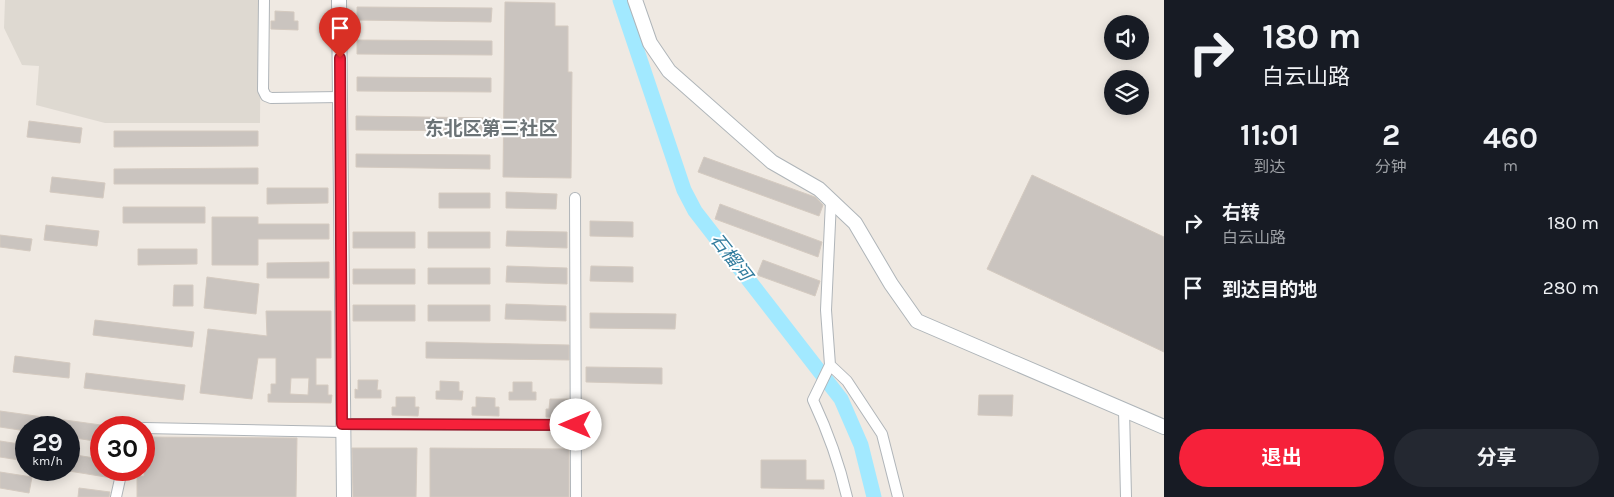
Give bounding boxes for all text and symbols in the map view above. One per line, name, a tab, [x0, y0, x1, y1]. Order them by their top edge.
pin	[319, 7, 361, 58]
icon: arrive	[326, 14, 354, 42]
map controls	[1104, 15, 1149, 115]
button: sound	[1104, 15, 1149, 60]
text: 180 m	[1262, 16, 1361, 57]
icon: right	[1179, 20, 1244, 85]
text: 白云山路	[1262, 64, 1350, 90]
button: layers	[1104, 70, 1149, 115]
text: 11:01	[1240, 117, 1299, 153]
text: 2	[1382, 117, 1400, 153]
district label: 东北区第三社区	[424, 118, 558, 140]
text: 460	[1483, 120, 1538, 156]
text: m	[1503, 156, 1518, 175]
text: 到达	[1254, 157, 1286, 176]
text: 分钟	[1375, 157, 1407, 176]
text: 右转	[1222, 202, 1260, 224]
icon: right	[1179, 209, 1207, 237]
text: 180 m	[1547, 212, 1599, 234]
text: 白云山路	[1222, 228, 1286, 247]
water label: 石榴河	[706, 229, 758, 287]
icon: arrive	[1179, 274, 1207, 302]
text: 280 m	[1543, 277, 1599, 299]
text: 到达目的地	[1222, 279, 1317, 301]
position arrow	[549, 398, 601, 450]
speed limit sign: 30	[90, 416, 155, 481]
text: 29	[32, 428, 63, 457]
button: 退出	[1179, 429, 1384, 487]
button: 分享	[1394, 429, 1599, 487]
text: km/h	[32, 454, 63, 468]

